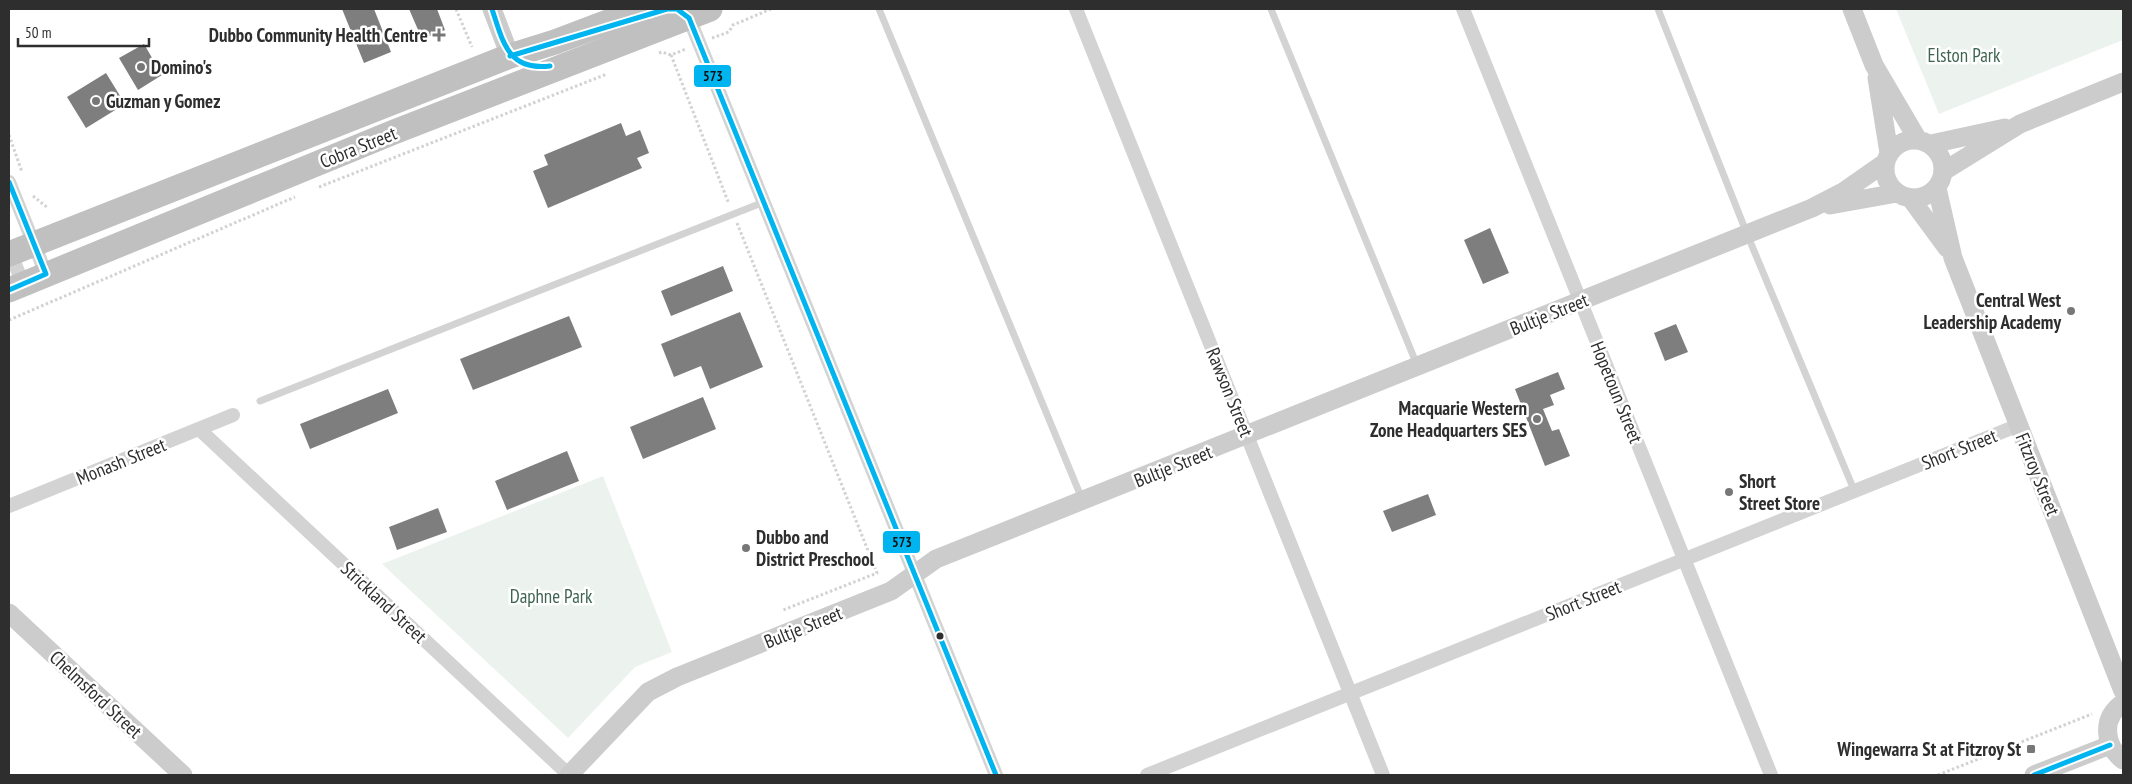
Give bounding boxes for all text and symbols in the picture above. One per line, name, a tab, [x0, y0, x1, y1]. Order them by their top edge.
scale bar	[18, 15, 149, 47]
text: 50 m	[25, 23, 51, 42]
place label: Dubbo Community Health Centre	[209, 23, 428, 47]
marker: Dubbo Community Health Centre	[432, 28, 446, 42]
park label: Elston Park	[1928, 43, 2001, 67]
place label: Domino's	[151, 55, 212, 79]
marker: Domino's	[135, 61, 147, 73]
line badge: 573	[693, 64, 732, 88]
text: 573	[703, 67, 723, 85]
place label: Guzman y Gomez	[106, 89, 220, 113]
marker: Guzman y Gomez	[90, 95, 102, 107]
street label: Cobra Street	[316, 120, 401, 173]
street label: Bultje Street	[1506, 287, 1592, 341]
place label: Central West Leadership Academy	[1924, 288, 2061, 334]
marker: Central West Leadership Academy	[2065, 305, 2077, 317]
street label: Hopetoun Street	[1586, 338, 1649, 447]
street label: Rawson Street	[1201, 344, 1259, 441]
place label: Macquarie Western Zone Headquarters SES	[1370, 396, 1527, 442]
marker: Macquarie Western Zone Headquarters SES	[1531, 413, 1543, 425]
street label: Short Street	[1918, 423, 2001, 475]
street label: Fitzroy Street	[2011, 429, 2066, 520]
street label: Monash Street	[73, 432, 170, 490]
street label: Bultje Street	[1130, 439, 1216, 493]
place label: Short Street Store	[1739, 469, 1820, 515]
marker: Short Street Store	[1723, 486, 1735, 498]
place label: Dubbo and District Preschool	[756, 525, 875, 571]
line badge: 573	[882, 530, 921, 554]
text: 573	[892, 533, 912, 551]
marker: Dubbo and District Preschool	[740, 542, 752, 554]
street label: Strickland Street	[336, 556, 433, 648]
street label: Short Street	[1542, 574, 1625, 626]
park label: Daphne Park	[510, 584, 593, 608]
street label: Bultje Street	[760, 600, 846, 654]
unlabelled marker	[935, 631, 945, 641]
street label: Chelmsford Street	[45, 645, 148, 743]
place label: Wingewarra St at Fitzroy St	[1836, 737, 2021, 761]
marker: Wingewarra St at Fitzroy St	[2025, 743, 2037, 755]

